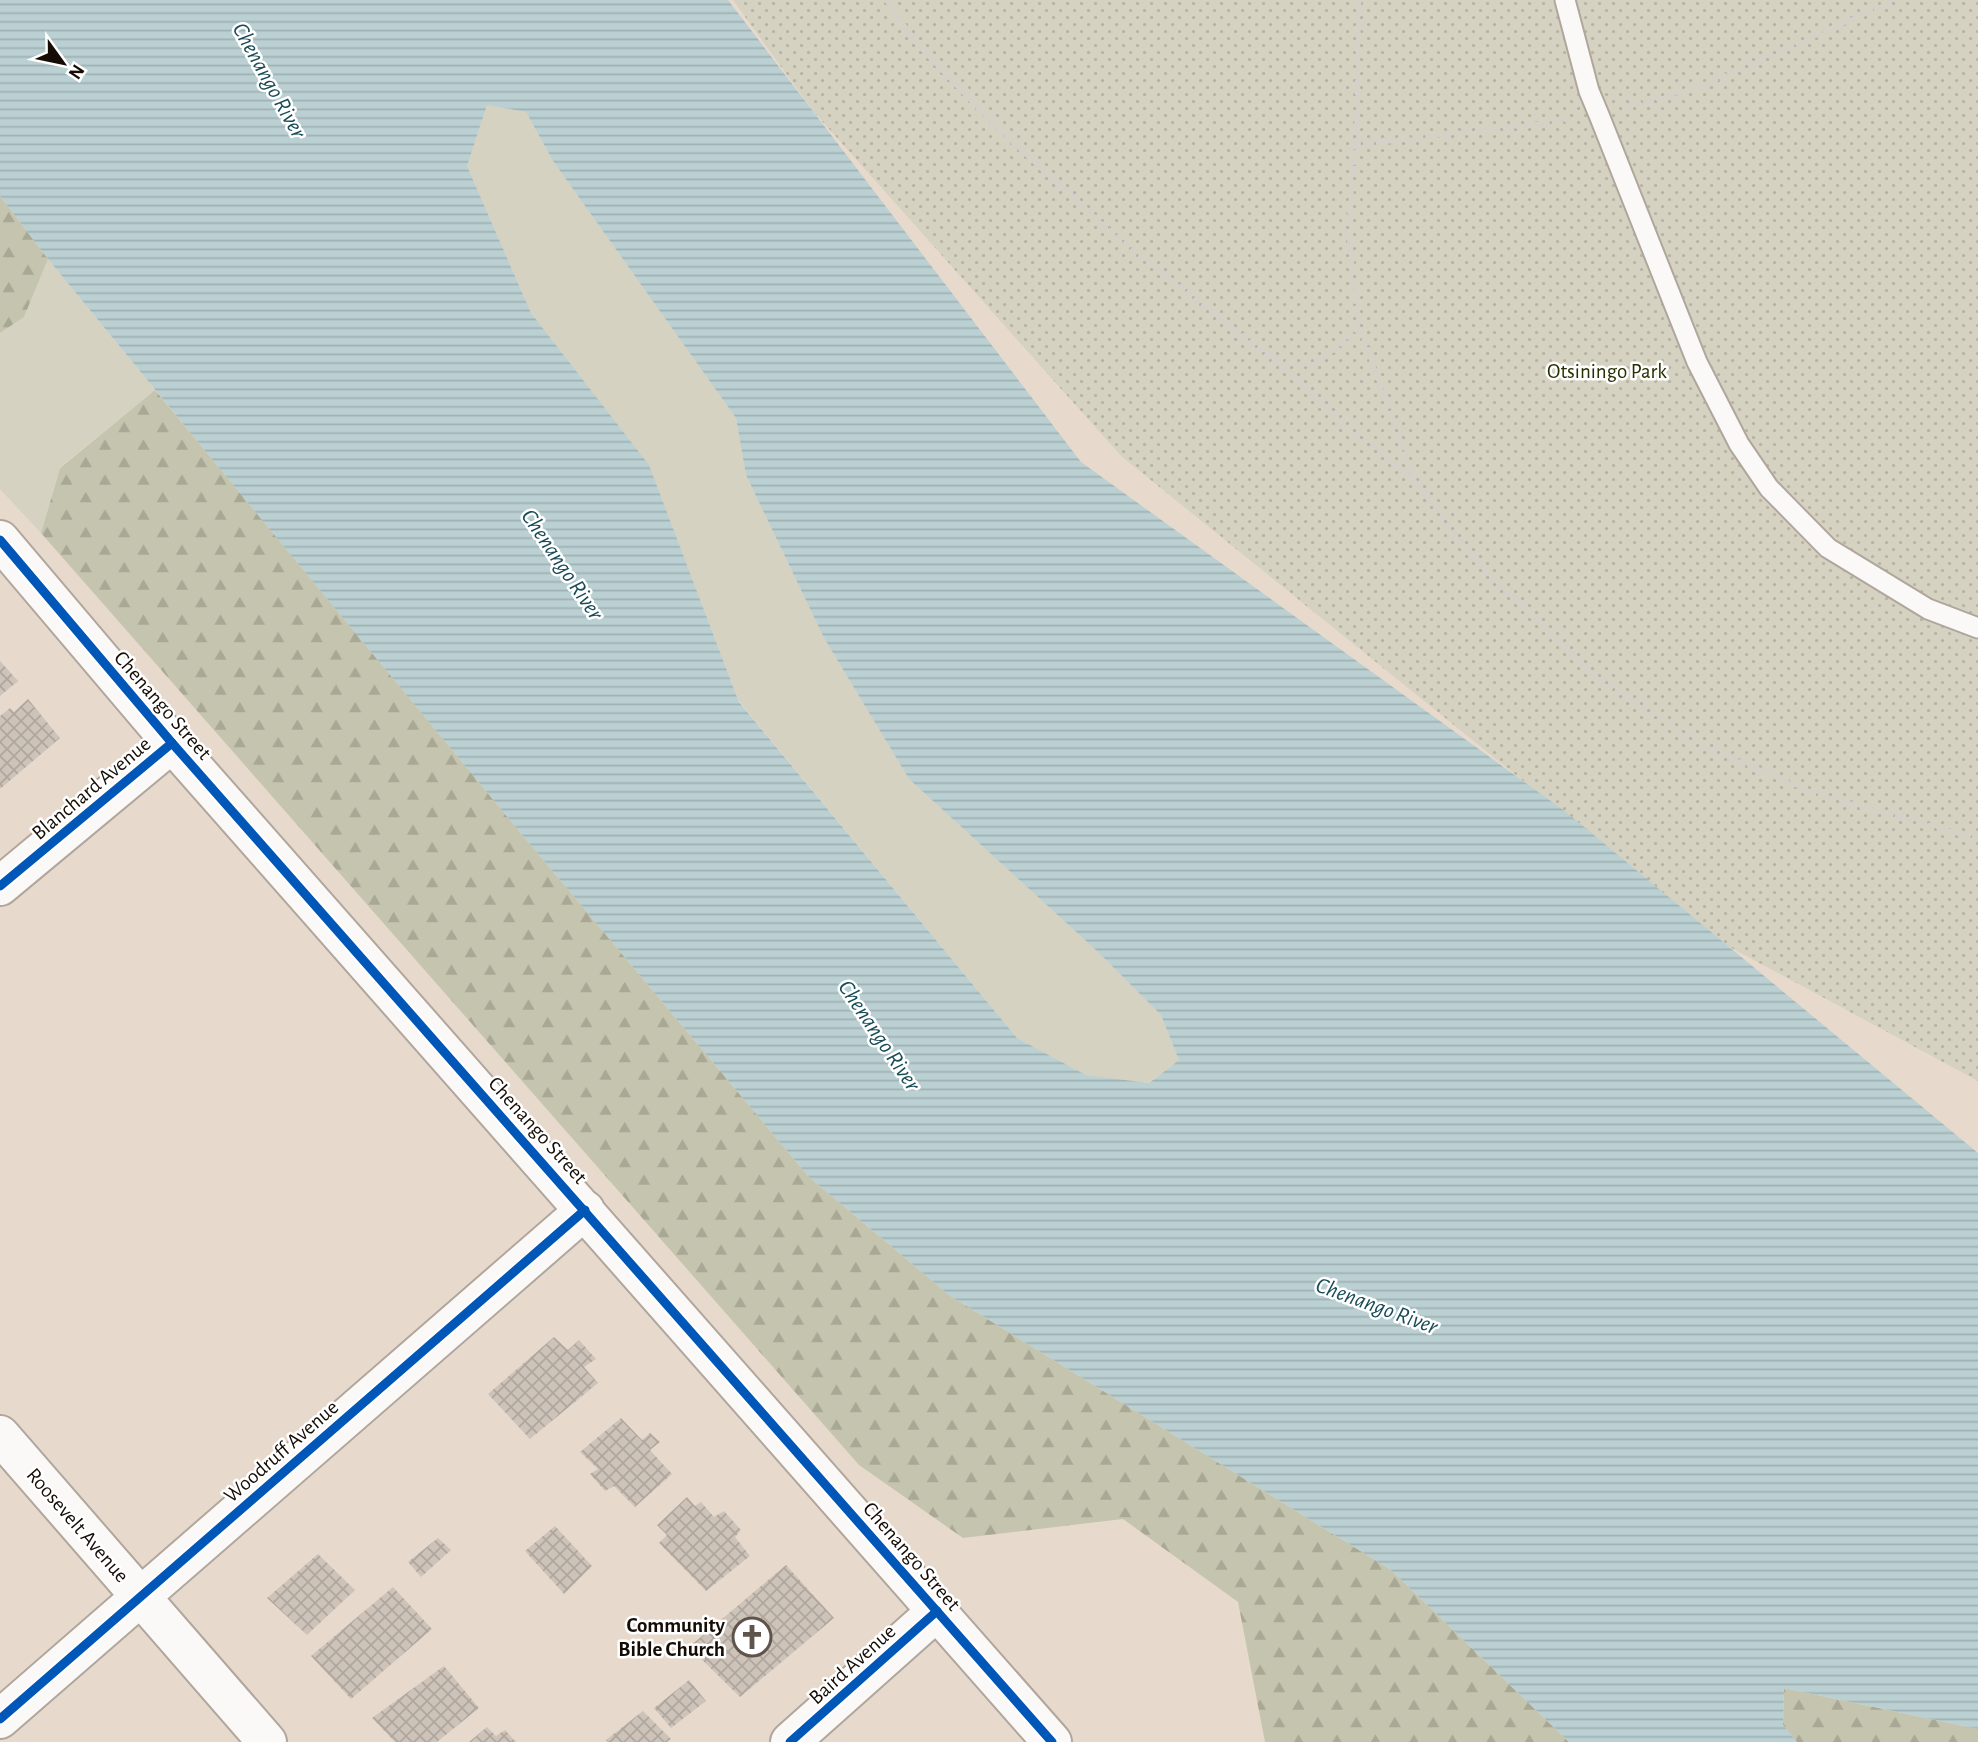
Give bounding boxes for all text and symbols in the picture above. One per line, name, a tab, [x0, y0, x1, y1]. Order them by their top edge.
water label: Chenango River	[228, 19, 310, 143]
north arrow	[28, 28, 98, 98]
text: N	[64, 61, 88, 82]
park label: Otsiningo Park	[1547, 361, 1667, 382]
water label: Chenango River	[516, 505, 607, 625]
street label: Chenango Street	[110, 647, 215, 764]
street label: Blanchard Avenue	[28, 733, 155, 844]
water label: Chenango River	[833, 976, 924, 1096]
street label: Chenango Street	[484, 1073, 591, 1188]
water label: Chenango River	[1312, 1274, 1441, 1339]
street label: Woodruff Avenue	[220, 1396, 343, 1507]
street label: Roosevelt Avenue	[23, 1464, 133, 1586]
street label: Chenango Street	[859, 1498, 964, 1615]
place label: Community Bible Church	[618, 1615, 726, 1660]
church icon: Community Bible Church	[731, 1616, 773, 1658]
street label: Baird Avenue	[805, 1620, 900, 1708]

